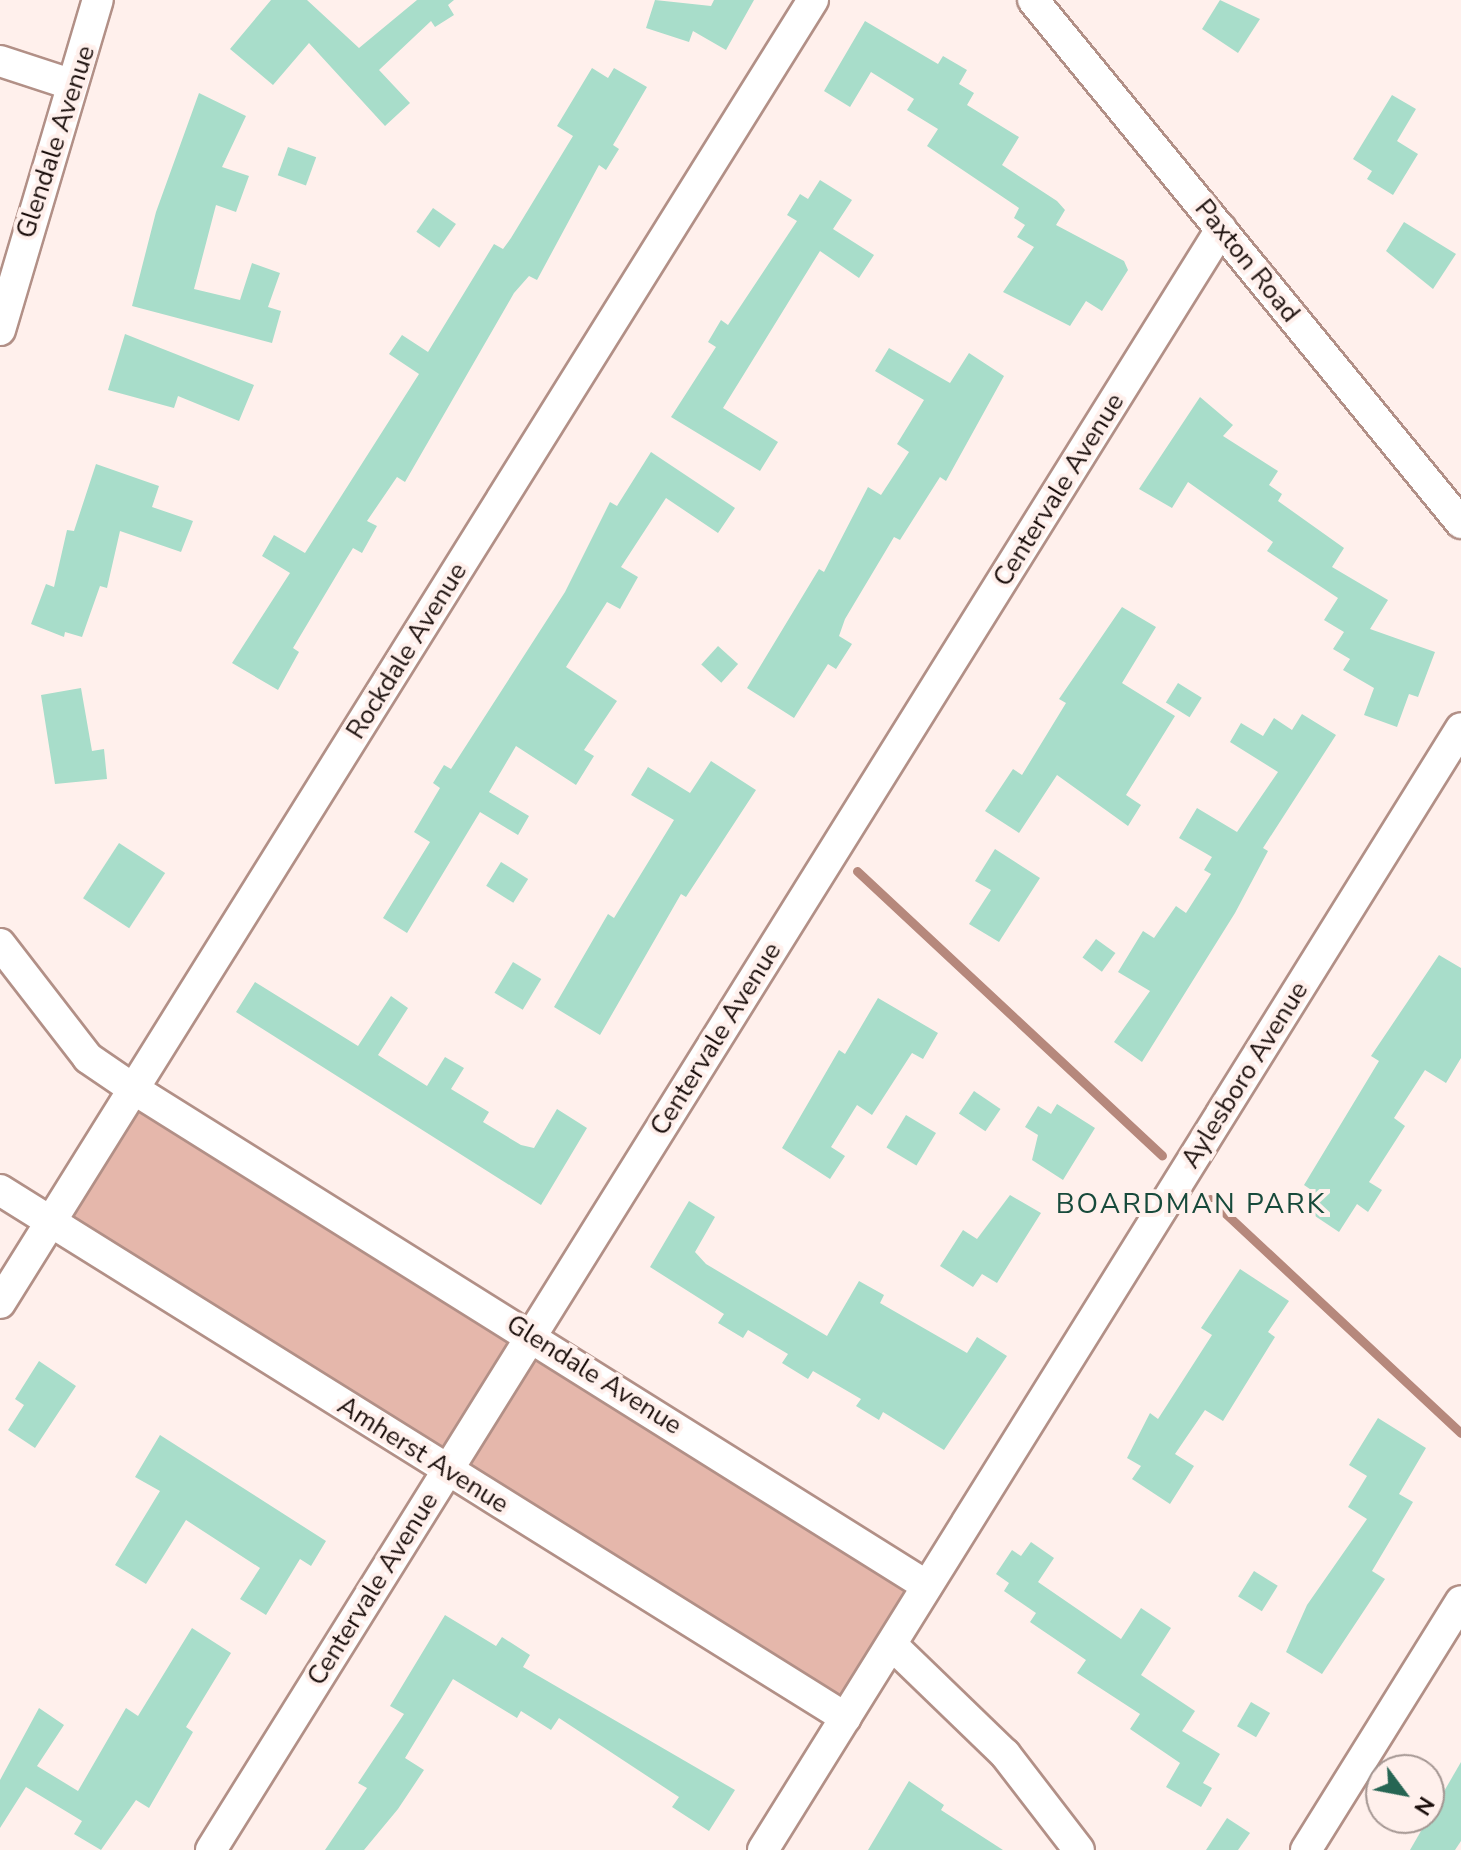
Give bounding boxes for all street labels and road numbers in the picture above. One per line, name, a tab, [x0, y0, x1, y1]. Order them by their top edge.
street label: Glendale Avenue	[10, 42, 102, 242]
street label: Paxton Road	[1188, 193, 1306, 329]
street label: Centervale Avenue	[987, 388, 1131, 592]
street label: Rockdale Avenue	[340, 557, 474, 745]
street label: Centervale Avenue	[644, 937, 788, 1141]
street label: Aylesboro Avenue	[1175, 976, 1315, 1174]
street label: Glendale Avenue	[501, 1309, 687, 1441]
street label: Amherst Avenue	[332, 1390, 514, 1520]
street label: Centervale Avenue	[301, 1487, 445, 1691]

